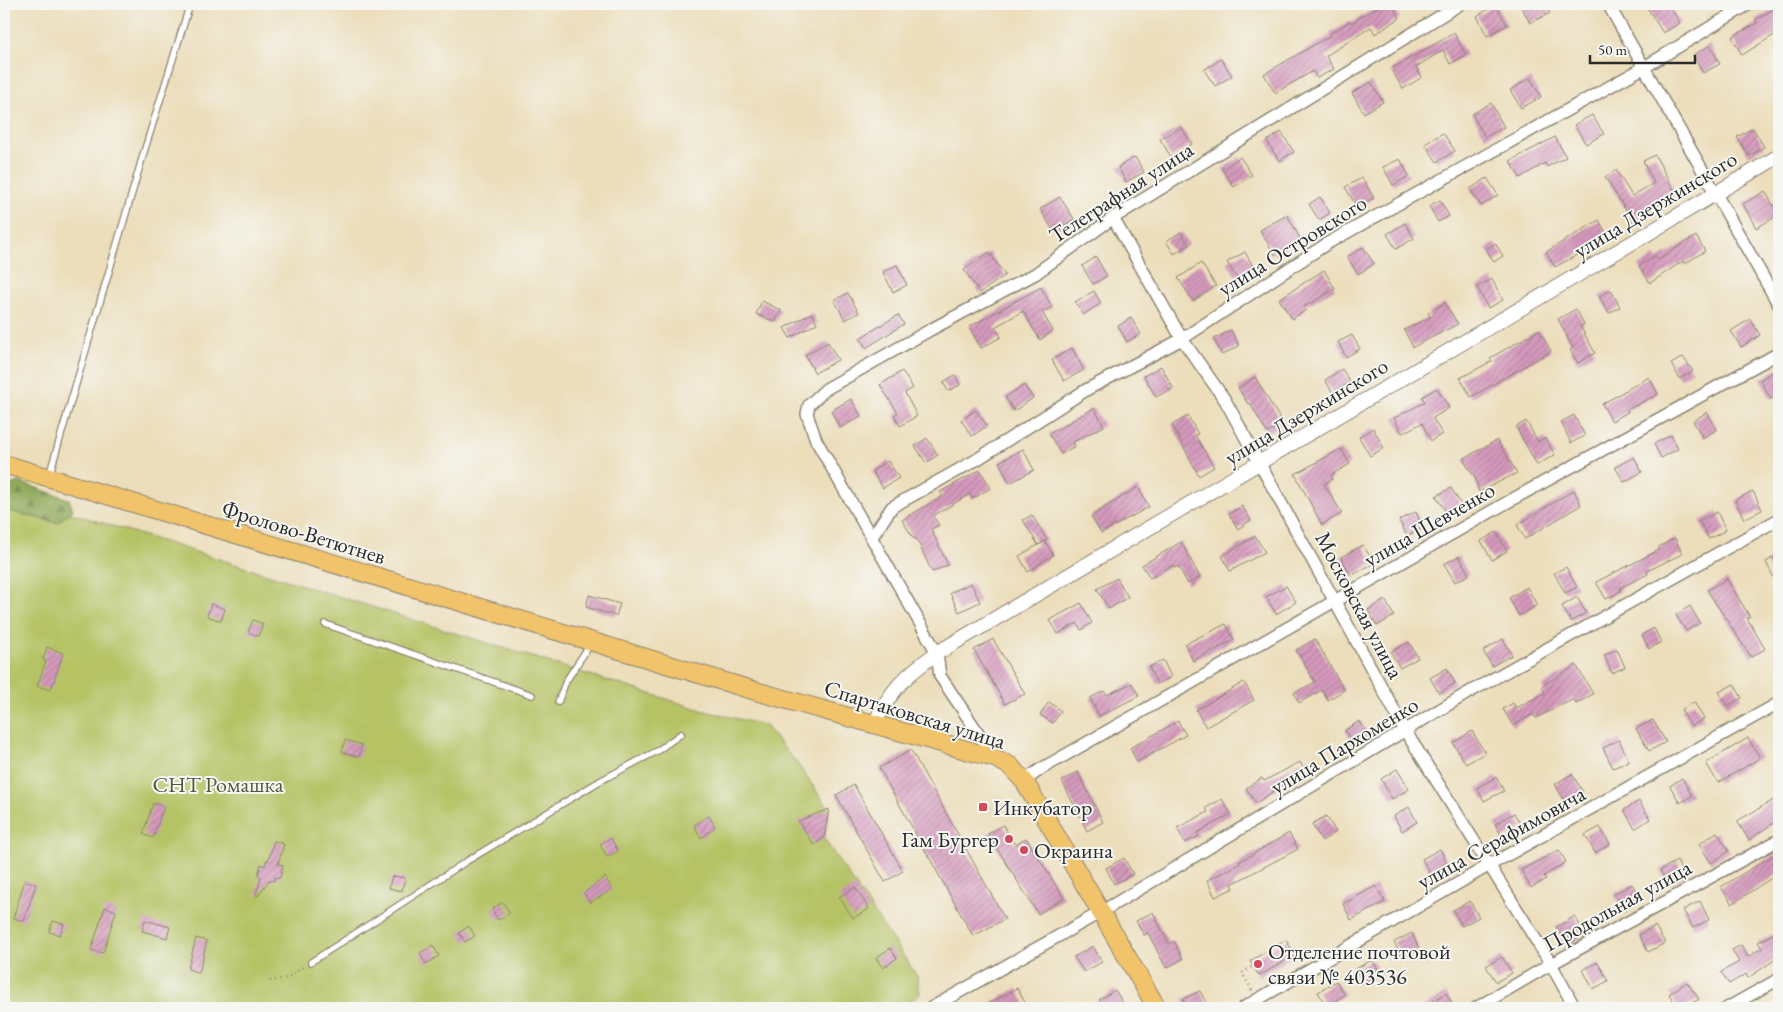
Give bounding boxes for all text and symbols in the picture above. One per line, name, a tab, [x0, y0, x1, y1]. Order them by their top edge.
scale bar	[1590, 32, 1696, 64]
text: 50 m	[1598, 40, 1627, 59]
street label: Телеграфная улица	[1044, 135, 1199, 250]
street label: улица Дзержинского	[1568, 144, 1742, 265]
street label: улица Островского	[1212, 188, 1372, 303]
street label: улица Дзержинского	[1219, 351, 1393, 472]
street label: улица Шевченко	[1358, 475, 1500, 574]
street label: Фролово-Ветютнев	[218, 494, 389, 571]
street label: Московская улица	[1309, 527, 1411, 684]
street label: Спартаковская улица	[821, 673, 1009, 756]
street label: улица Пархоменко	[1265, 690, 1424, 801]
park label: СНТ Ромашка	[152, 770, 284, 799]
street label: улица Серафимовича	[1412, 779, 1591, 896]
place label: Инкубатор	[993, 793, 1092, 822]
marker: Инкубатор	[977, 801, 989, 813]
place label: Гам Бургер	[901, 825, 999, 854]
marker: Гам Бургер	[1003, 833, 1015, 845]
place label: Окраина	[1034, 836, 1113, 865]
marker: Окраина	[1018, 844, 1030, 856]
street label: Продольная улица	[1538, 853, 1697, 958]
place label: Отделение почтовой связи № 403536	[1268, 937, 1451, 991]
marker: Отделение почтовой связи № 403536	[1252, 958, 1264, 970]

